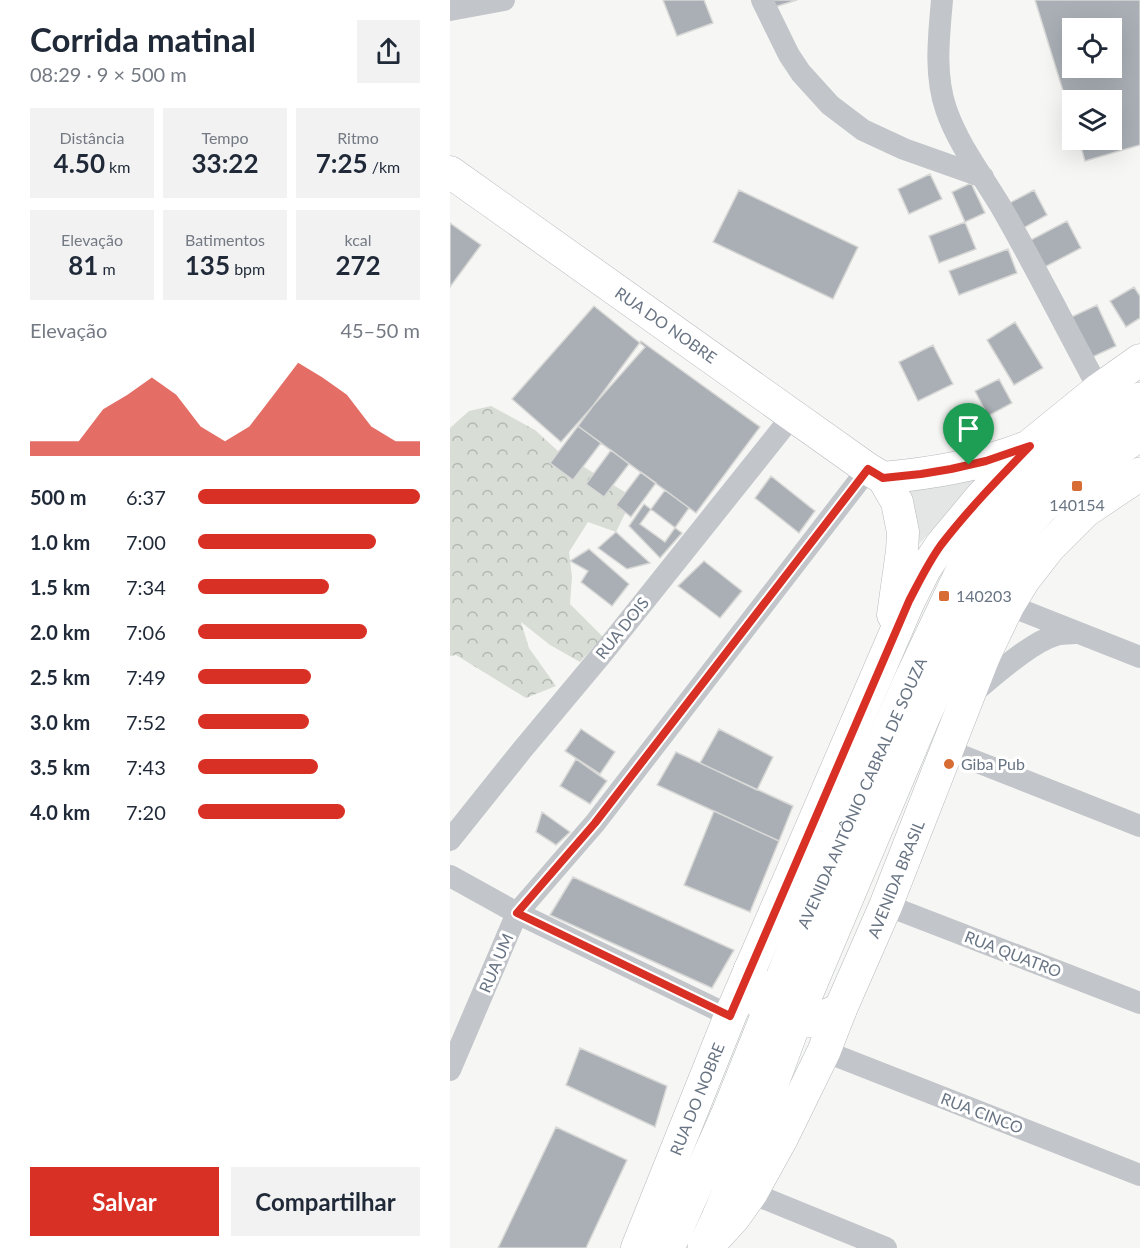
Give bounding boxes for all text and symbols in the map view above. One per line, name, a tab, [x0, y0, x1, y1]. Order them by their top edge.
map controls	[1062, 18, 1122, 150]
button: locate	[1062, 18, 1122, 78]
text: Corrida matinal	[30, 19, 256, 59]
button: share	[357, 20, 420, 83]
text: 08:29 · 9 × 500 m	[30, 62, 187, 86]
button: layers	[1062, 90, 1122, 150]
text: Distância	[60, 128, 124, 147]
text: Tempo	[201, 128, 249, 147]
text: Ritmo	[337, 128, 379, 147]
text: 4.50	[54, 147, 105, 179]
text: 33:22	[191, 147, 259, 179]
text: 7:25	[316, 147, 368, 179]
text: km	[105, 157, 130, 176]
text: /km	[368, 157, 400, 176]
text: Elevação	[61, 230, 123, 249]
text: Batimentos	[185, 230, 265, 249]
text: kcal	[344, 230, 372, 249]
text: 81	[68, 249, 98, 281]
text: 135	[185, 249, 230, 281]
text: 272	[335, 249, 381, 281]
text: m	[98, 259, 116, 278]
text: bpm	[230, 259, 265, 278]
street label: RUA DO NOBRE	[612, 283, 721, 367]
text: Elevação	[30, 318, 107, 342]
text: 45–50 m	[340, 318, 420, 342]
pin	[943, 403, 994, 465]
icon: arrive	[952, 412, 985, 445]
marker: 140154	[1070, 479, 1084, 493]
text: 500 m	[30, 485, 86, 509]
text: 6:37	[126, 485, 166, 509]
place label: 140154	[1049, 495, 1105, 514]
text: 1.0 km	[30, 530, 90, 554]
text: 7:00	[126, 530, 166, 554]
text: 1.5 km	[30, 575, 90, 599]
text: 7:34	[126, 575, 166, 599]
place label: 140203	[956, 586, 1012, 605]
marker: 140203	[937, 589, 951, 603]
street label: RUA DOIS	[591, 593, 652, 662]
text: 2.0 km	[30, 620, 90, 644]
text: 7:06	[126, 620, 166, 644]
street label: AVENIDA ANTÔNIO CABRAL DE SOUZA	[793, 654, 930, 931]
text: 2.5 km	[30, 665, 90, 689]
text: 7:49	[126, 665, 166, 689]
text: 3.0 km	[30, 710, 90, 734]
text: 7:52	[126, 710, 166, 734]
place label: Giba Pub	[961, 754, 1025, 773]
text: 3.5 km	[30, 755, 90, 779]
text: 7:43	[126, 755, 166, 779]
marker: Giba Pub	[942, 757, 956, 771]
text: 4.0 km	[30, 800, 90, 824]
text: 7:20	[126, 800, 166, 824]
street label: AVENIDA BRASIL	[863, 817, 928, 941]
street label: RUA QUATRO	[962, 926, 1064, 981]
street label: RUA UM	[475, 930, 516, 995]
street label: RUA DO NOBRE	[665, 1040, 728, 1158]
street label: RUA CINCO	[938, 1088, 1026, 1137]
button: Salvar	[30, 1167, 219, 1236]
button: Compartilhar	[231, 1167, 420, 1236]

